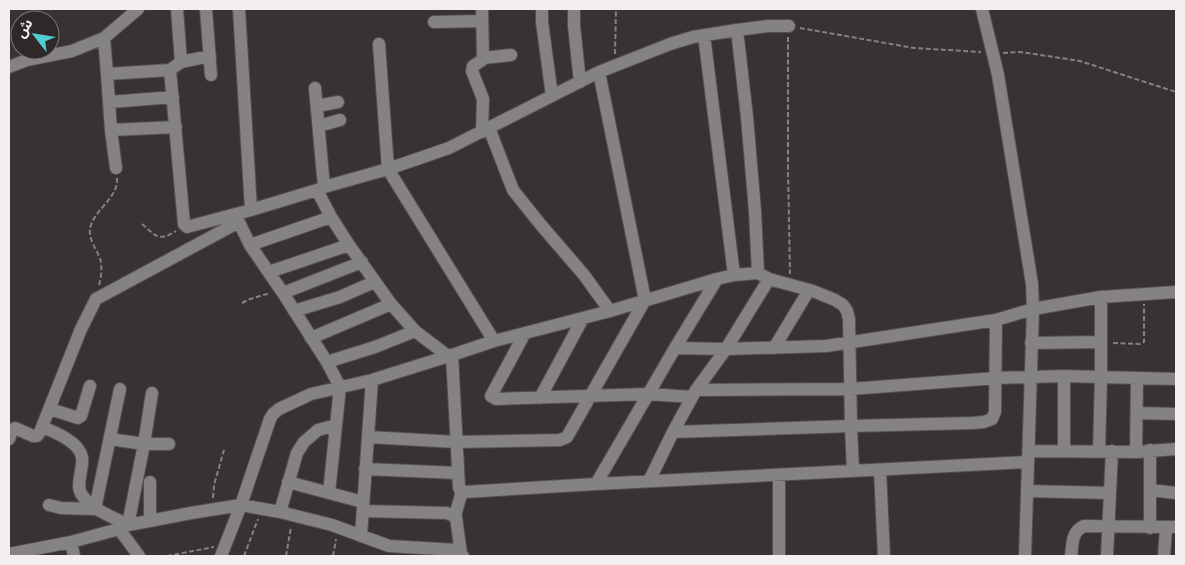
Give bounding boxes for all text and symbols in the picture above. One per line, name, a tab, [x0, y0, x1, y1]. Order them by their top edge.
north arrow	[10, 10, 60, 60]
text: ش	[10, 15, 37, 42]

